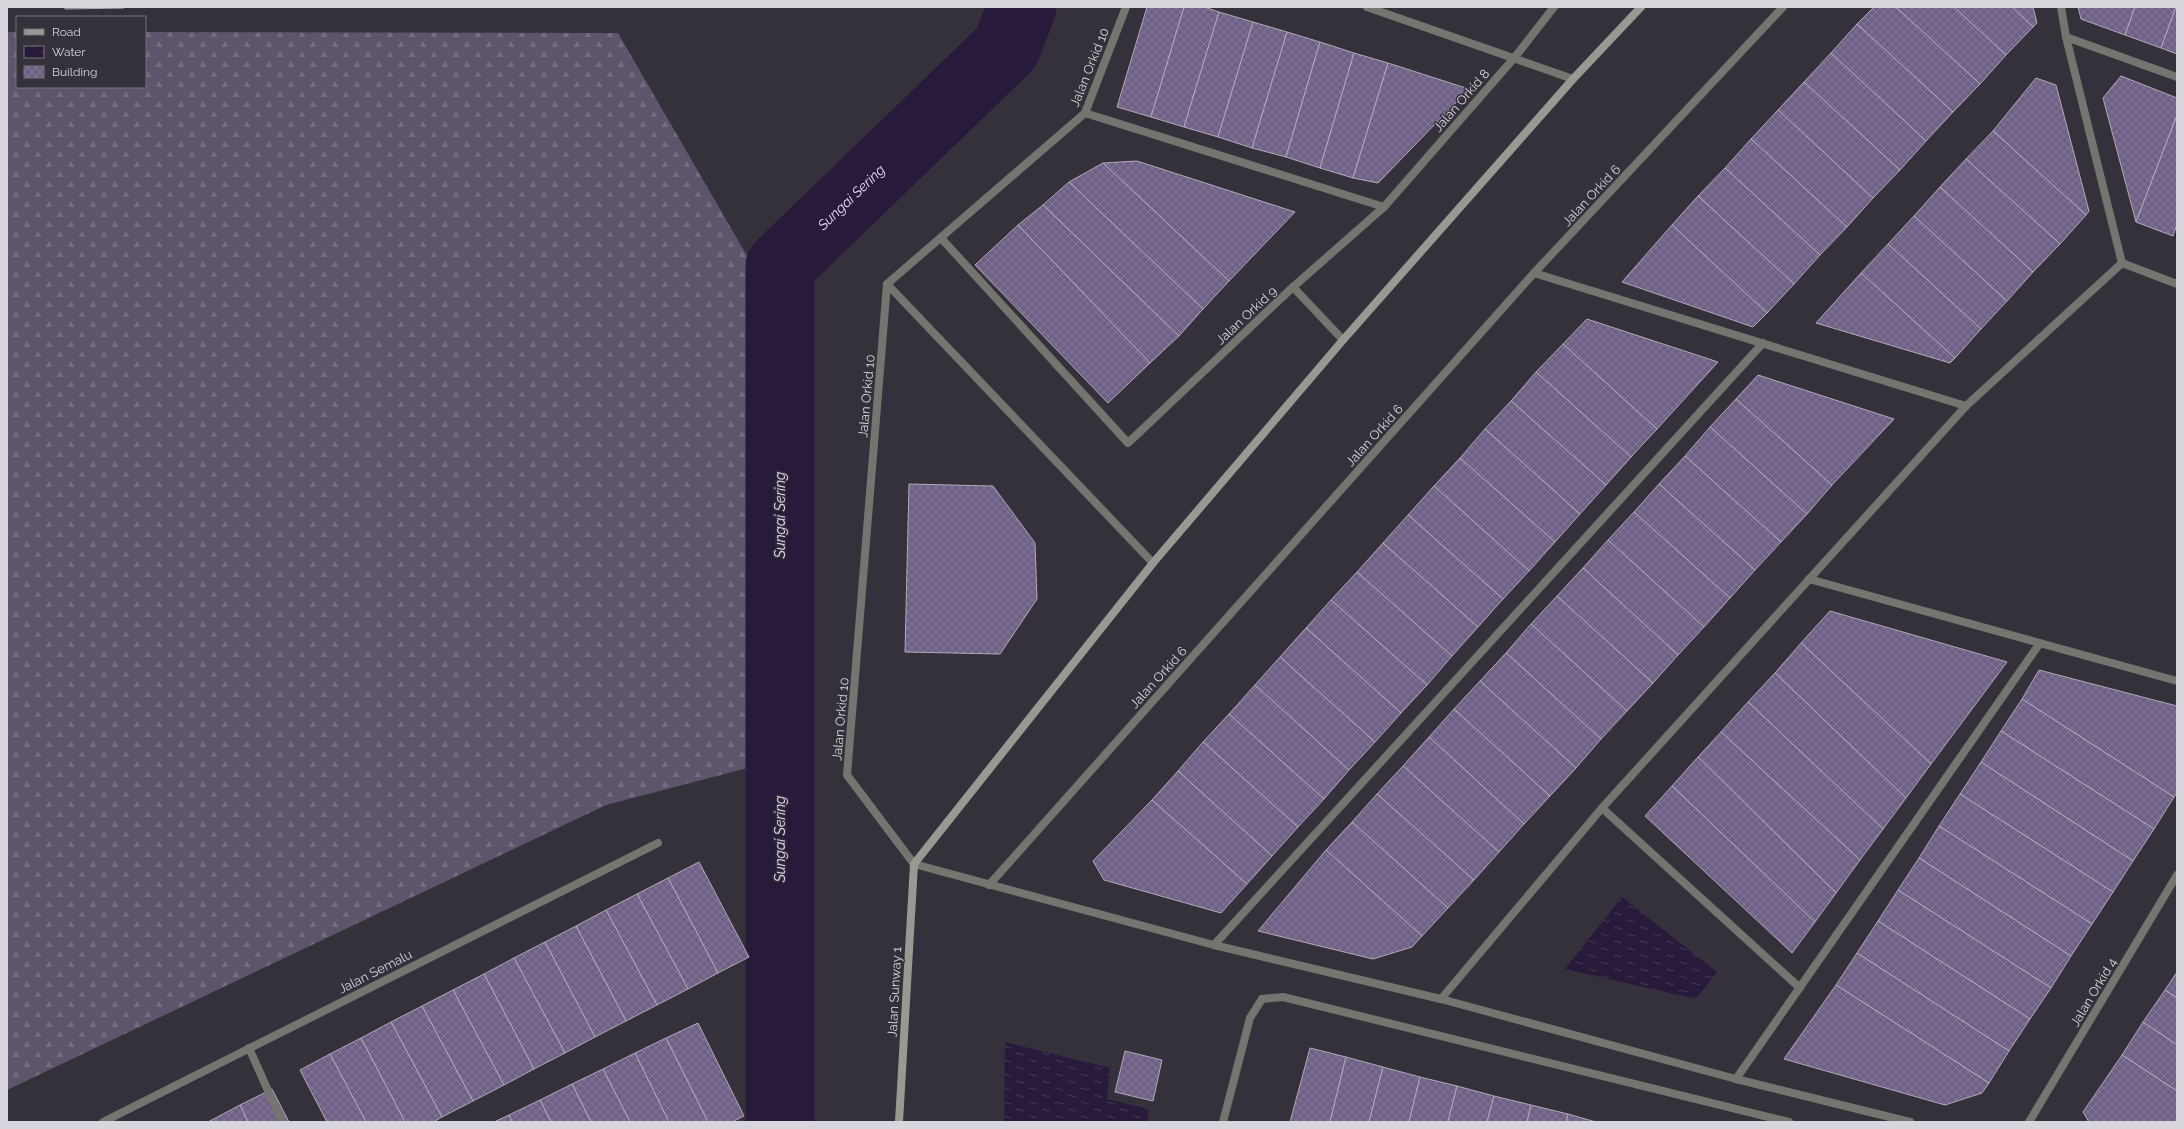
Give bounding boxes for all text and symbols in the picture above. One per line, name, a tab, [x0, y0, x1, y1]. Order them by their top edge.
legend	[16, 16, 146, 88]
text: Road	[52, 25, 81, 39]
street label: Jalan Orkid 10	[1067, 26, 1112, 109]
text: Water	[52, 45, 86, 59]
text: Building	[52, 65, 98, 79]
street label: Jalan Orkid 8	[1430, 66, 1493, 135]
water label: Sungai Sering	[814, 161, 888, 234]
street label: Jalan Orkid 6	[1559, 162, 1624, 229]
street label: Jalan Orkid 9	[1213, 283, 1280, 347]
street label: Jalan Orkid 10	[855, 354, 878, 438]
street label: Jalan Orkid 6	[1343, 401, 1406, 469]
water label: Sungai Sering	[772, 472, 788, 559]
street label: Jalan Orkid 6	[1127, 643, 1190, 711]
street label: Jalan Orkid 10	[829, 677, 852, 761]
water label: Sungai Sering	[772, 796, 788, 883]
street label: Jalan Semalu	[336, 946, 415, 996]
street label: Jalan Sunway 1	[885, 946, 904, 1038]
street label: Jalan Orkid 4	[2067, 955, 2120, 1029]

